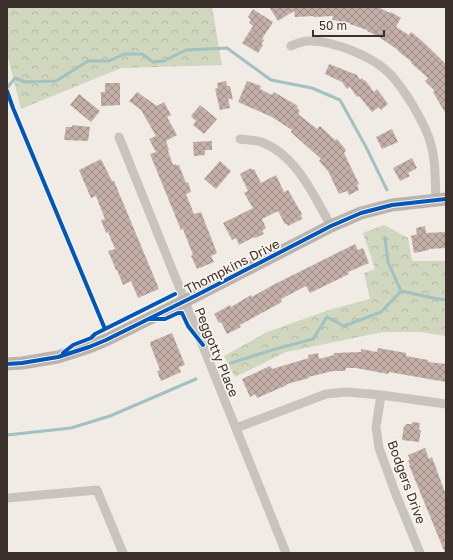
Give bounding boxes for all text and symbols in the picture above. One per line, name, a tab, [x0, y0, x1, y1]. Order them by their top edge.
scale bar	[313, 12, 384, 38]
text: 50 m	[319, 18, 347, 33]
street label: Thompkins Drive	[182, 235, 282, 297]
street label: Peggotty Place	[192, 305, 242, 399]
street label: Bodgers Drive	[385, 438, 429, 526]

